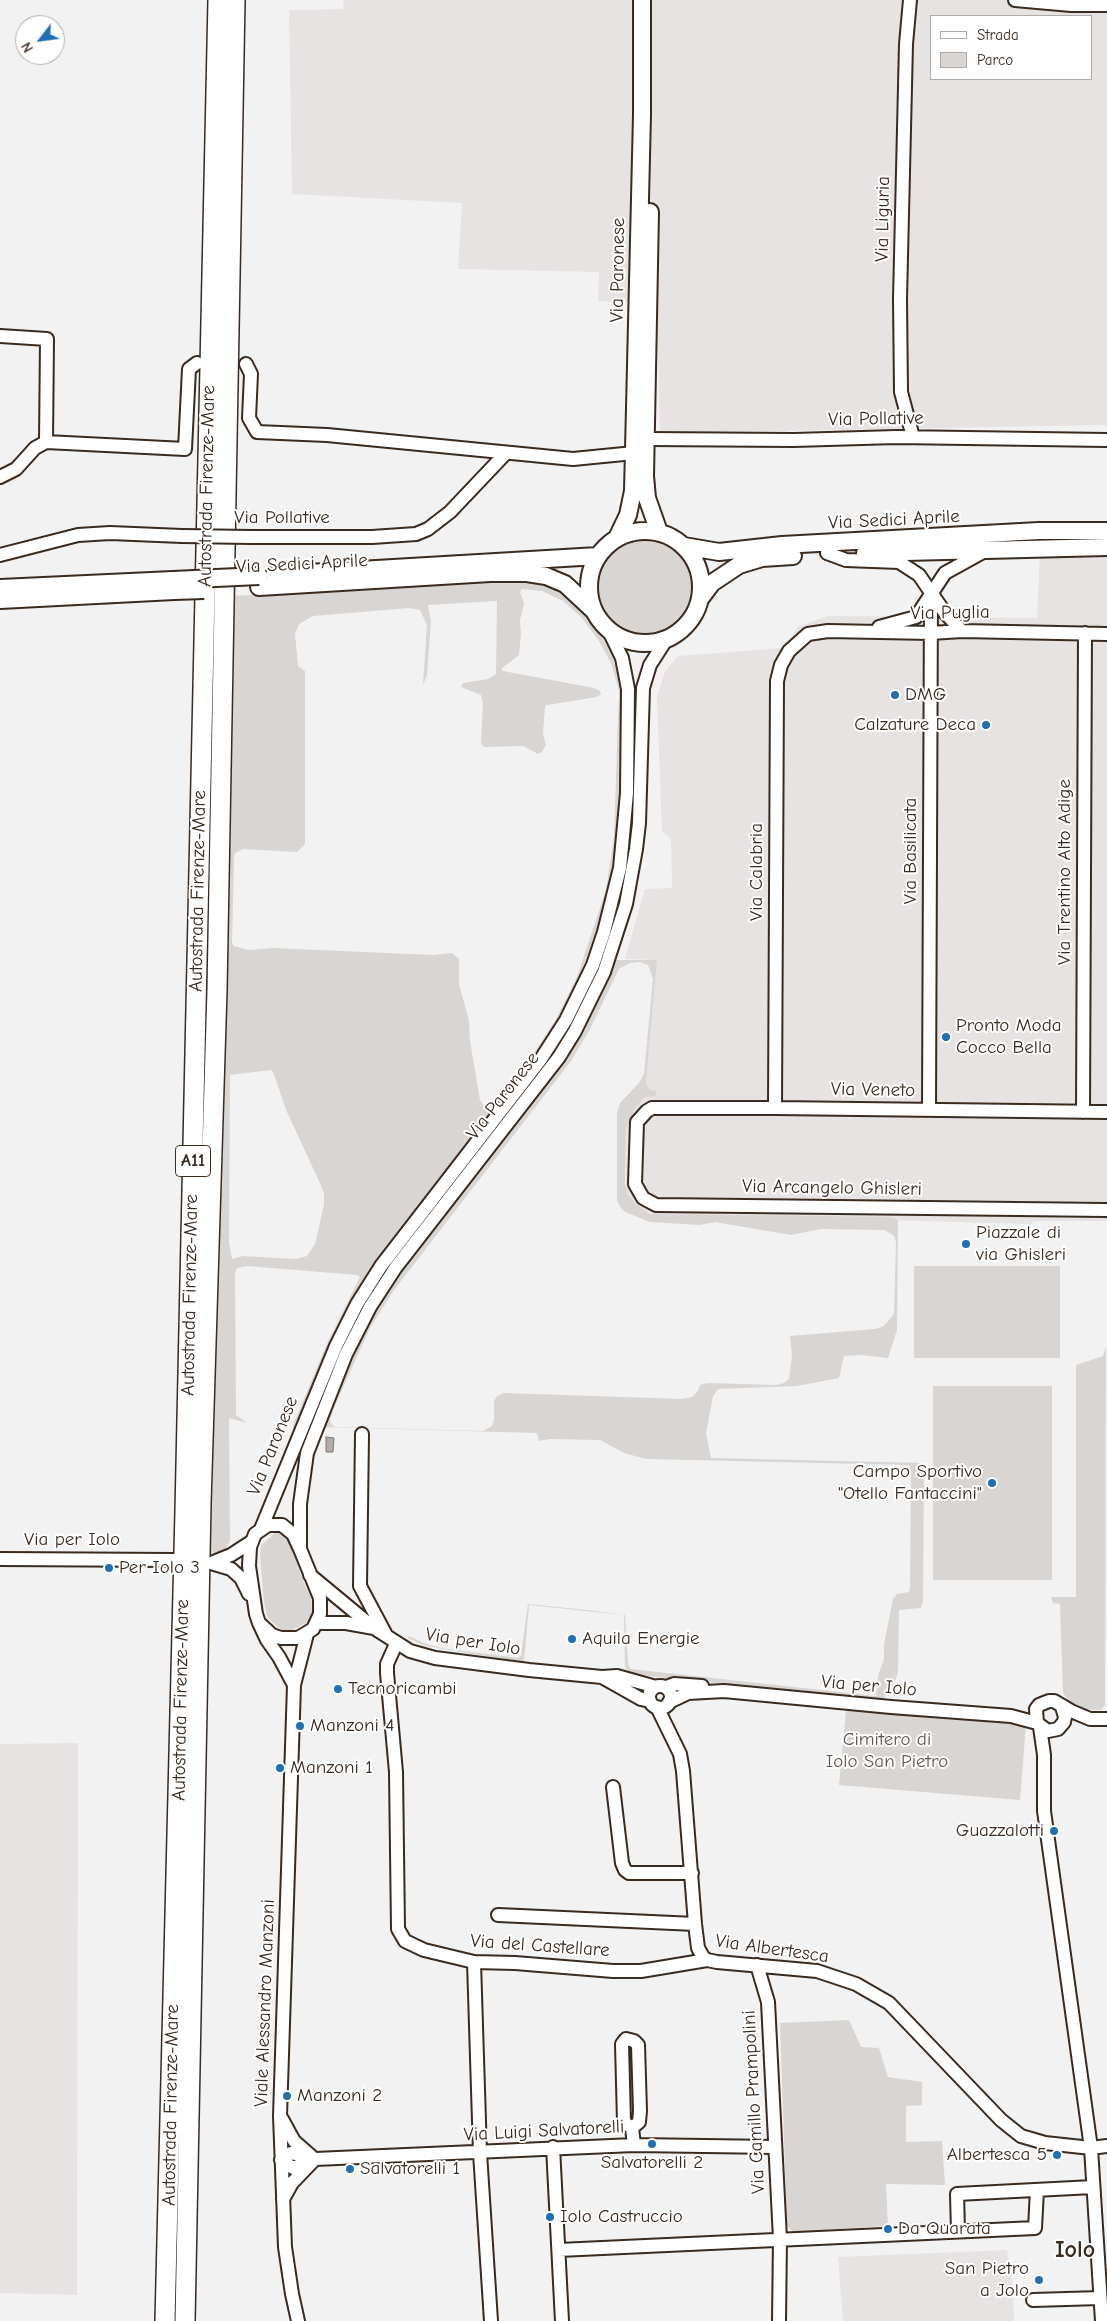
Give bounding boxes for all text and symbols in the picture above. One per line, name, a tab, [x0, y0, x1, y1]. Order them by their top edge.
north arrow	[15, 15, 65, 65]
legend	[930, 15, 1092, 80]
text: Strada	[977, 26, 1019, 44]
text: N	[18, 39, 37, 55]
text: Parco	[977, 51, 1013, 69]
street label: Via Liguria	[871, 176, 895, 262]
street label: Via Paronese	[606, 217, 630, 323]
street label: Autostrada Firenze-Mare	[194, 385, 220, 587]
street label: Via Pollative	[828, 407, 924, 431]
street label: Via Sedici Aprile	[828, 505, 960, 535]
street label: Via Pollative	[234, 507, 330, 529]
street label: Via Sedici Aprile	[236, 549, 368, 579]
street label: Via Puglia	[910, 601, 990, 625]
place label: DMG	[905, 684, 946, 706]
marker: DMG	[889, 689, 901, 701]
place label: Calzature Deca	[854, 714, 976, 736]
marker: Calzature Deca	[980, 719, 992, 731]
street label: Via Trentino Alto Adige	[1054, 779, 1076, 965]
street label: Autostrada Firenze-Mare	[185, 790, 211, 992]
street label: Via Basilicata	[900, 798, 922, 904]
street label: Via Calabria	[746, 823, 768, 921]
place label: Pronto Moda Cocco Bella	[956, 1015, 1062, 1059]
marker: Pronto Moda Cocco Bella	[940, 1031, 952, 1043]
street label: Via Paronese	[462, 1048, 544, 1144]
street label: Via Veneto	[831, 1078, 915, 1102]
road number: A11	[176, 1146, 210, 1176]
street label: Via Arcangelo Ghisleri	[742, 1175, 922, 1201]
street label: Autostrada Firenze-Mare	[177, 1194, 203, 1396]
place label: Piazzale di via Ghisleri	[976, 1222, 1066, 1266]
marker: Piazzale di via Ghisleri	[960, 1238, 972, 1250]
street label: Via Paronese	[243, 1393, 303, 1499]
place label: Campo Sportivo "Otello Fantaccini"	[838, 1461, 982, 1505]
marker: Campo Sportivo "Otello Fantaccini"	[986, 1477, 998, 1489]
street label: Via per Iolo	[24, 1529, 120, 1551]
place label: Per Iolo 3	[119, 1557, 200, 1579]
marker: Per Iolo 3	[103, 1562, 115, 1574]
street label: Autostrada Firenze-Mare	[168, 1599, 194, 1801]
street label: Via per Iolo	[424, 1623, 522, 1661]
place label: Aquila Energie	[582, 1628, 700, 1650]
marker: Aquila Energie	[566, 1633, 578, 1645]
street label: Via per Iolo	[820, 1670, 918, 1702]
place label: Tecnoricambi	[348, 1678, 457, 1700]
marker: Tecnoricambi	[332, 1683, 344, 1695]
place label: Manzoni 4	[310, 1715, 394, 1737]
marker: Manzoni 4	[294, 1720, 306, 1732]
park label: Cimitero di Iolo San Pietro	[826, 1729, 948, 1773]
place label: Manzoni 1	[290, 1757, 373, 1779]
marker: Manzoni 1	[274, 1762, 286, 1774]
place label: Guazzalotti	[956, 1820, 1044, 1842]
marker: Guazzalotti	[1048, 1825, 1060, 1837]
street label: Viale Alessandro Manzoni	[250, 1899, 280, 2107]
street label: Via del Castellare	[470, 1930, 610, 1962]
street label: Via Albertesca	[714, 1930, 830, 1968]
street label: Autostrada Firenze-Mare	[158, 2004, 184, 2206]
street label: Via Camillo Prampolini	[738, 2010, 770, 2194]
place label: Manzoni 2	[297, 2085, 382, 2107]
marker: Manzoni 2	[281, 2090, 293, 2102]
street label: Via Luigi Salvatorelli	[463, 2115, 625, 2147]
marker: Salvatorelli 2	[646, 2138, 658, 2150]
place label: Albertesca 5	[947, 2144, 1047, 2166]
marker: Albertesca 5	[1051, 2149, 1063, 2161]
place label: Salvatorelli 2	[601, 2152, 703, 2174]
place label: Salvatorelli 1	[360, 2158, 460, 2180]
marker: Salvatorelli 1	[344, 2163, 356, 2175]
place label: Iolo Castruccio	[560, 2206, 683, 2228]
marker: Iolo Castruccio	[544, 2211, 556, 2223]
place label: Da Quarata	[898, 2218, 991, 2240]
marker: Da Quarata	[882, 2223, 894, 2235]
district label: Iolo	[1055, 2236, 1095, 2264]
place label: San Pietro a Jolo	[945, 2258, 1029, 2302]
marker: San Pietro a Jolo	[1033, 2274, 1045, 2286]

